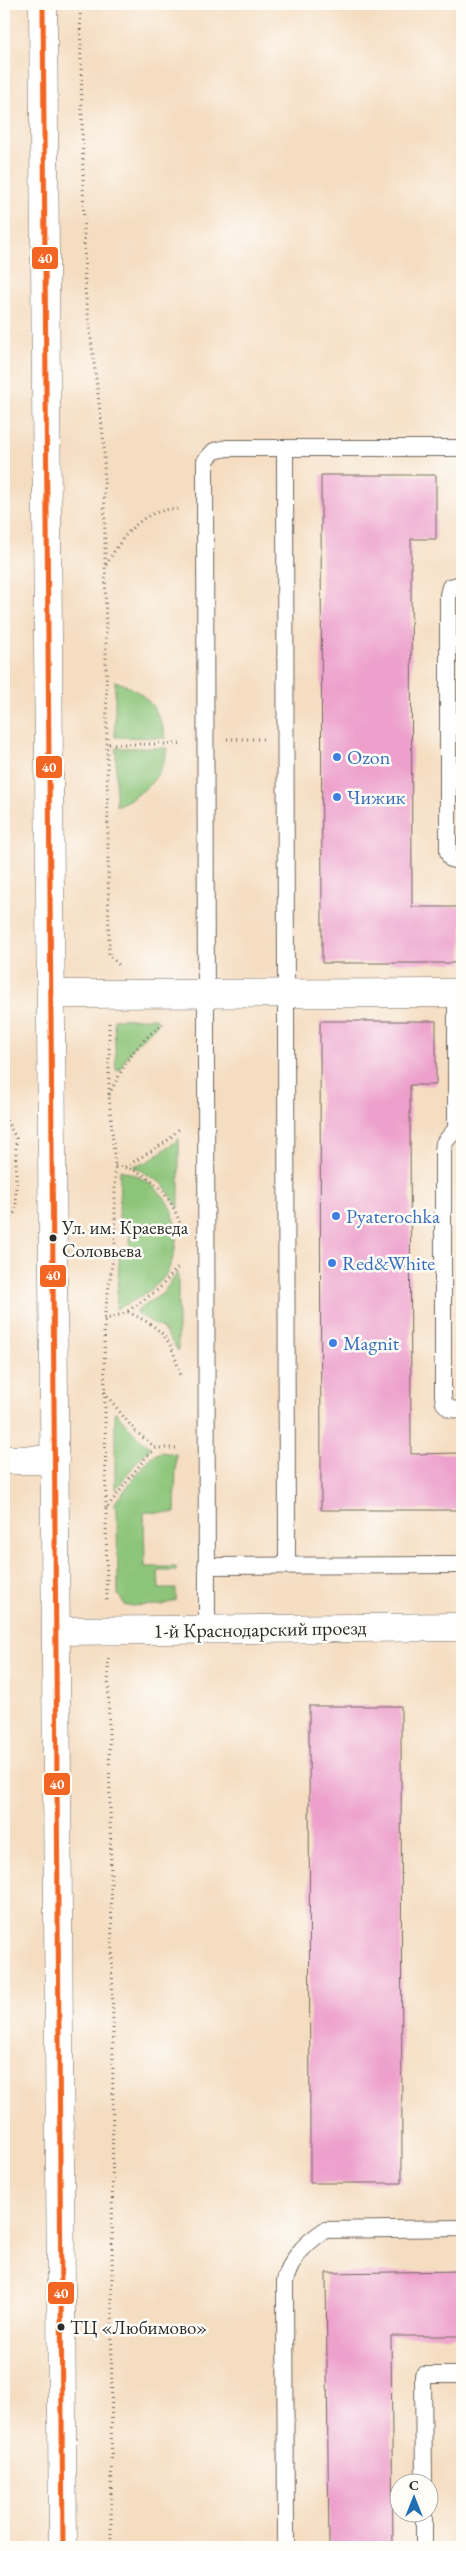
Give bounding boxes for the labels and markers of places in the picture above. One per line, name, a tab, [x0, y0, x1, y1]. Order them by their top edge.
place label: Ozon	[347, 744, 391, 770]
marker: Ozon	[331, 751, 343, 763]
place label: Чижик	[347, 784, 406, 810]
marker: Чижик	[331, 791, 343, 803]
place label: Pyaterochka	[346, 1203, 440, 1229]
marker: Pyaterochka	[330, 1210, 342, 1222]
place label: Ул. им. Краеведа Соловьева	[61, 1215, 189, 1263]
marker: Ул. им. Краеведа Соловьева	[48, 1233, 58, 1243]
place label: Red&White	[342, 1250, 435, 1276]
marker: Red&White	[326, 1257, 338, 1269]
place label: Magnit	[343, 1330, 400, 1356]
marker: Magnit	[327, 1337, 339, 1349]
place label: ТЦ «Любимово»	[70, 2315, 207, 2340]
marker: ТЦ «Любимово»	[56, 2322, 66, 2332]

